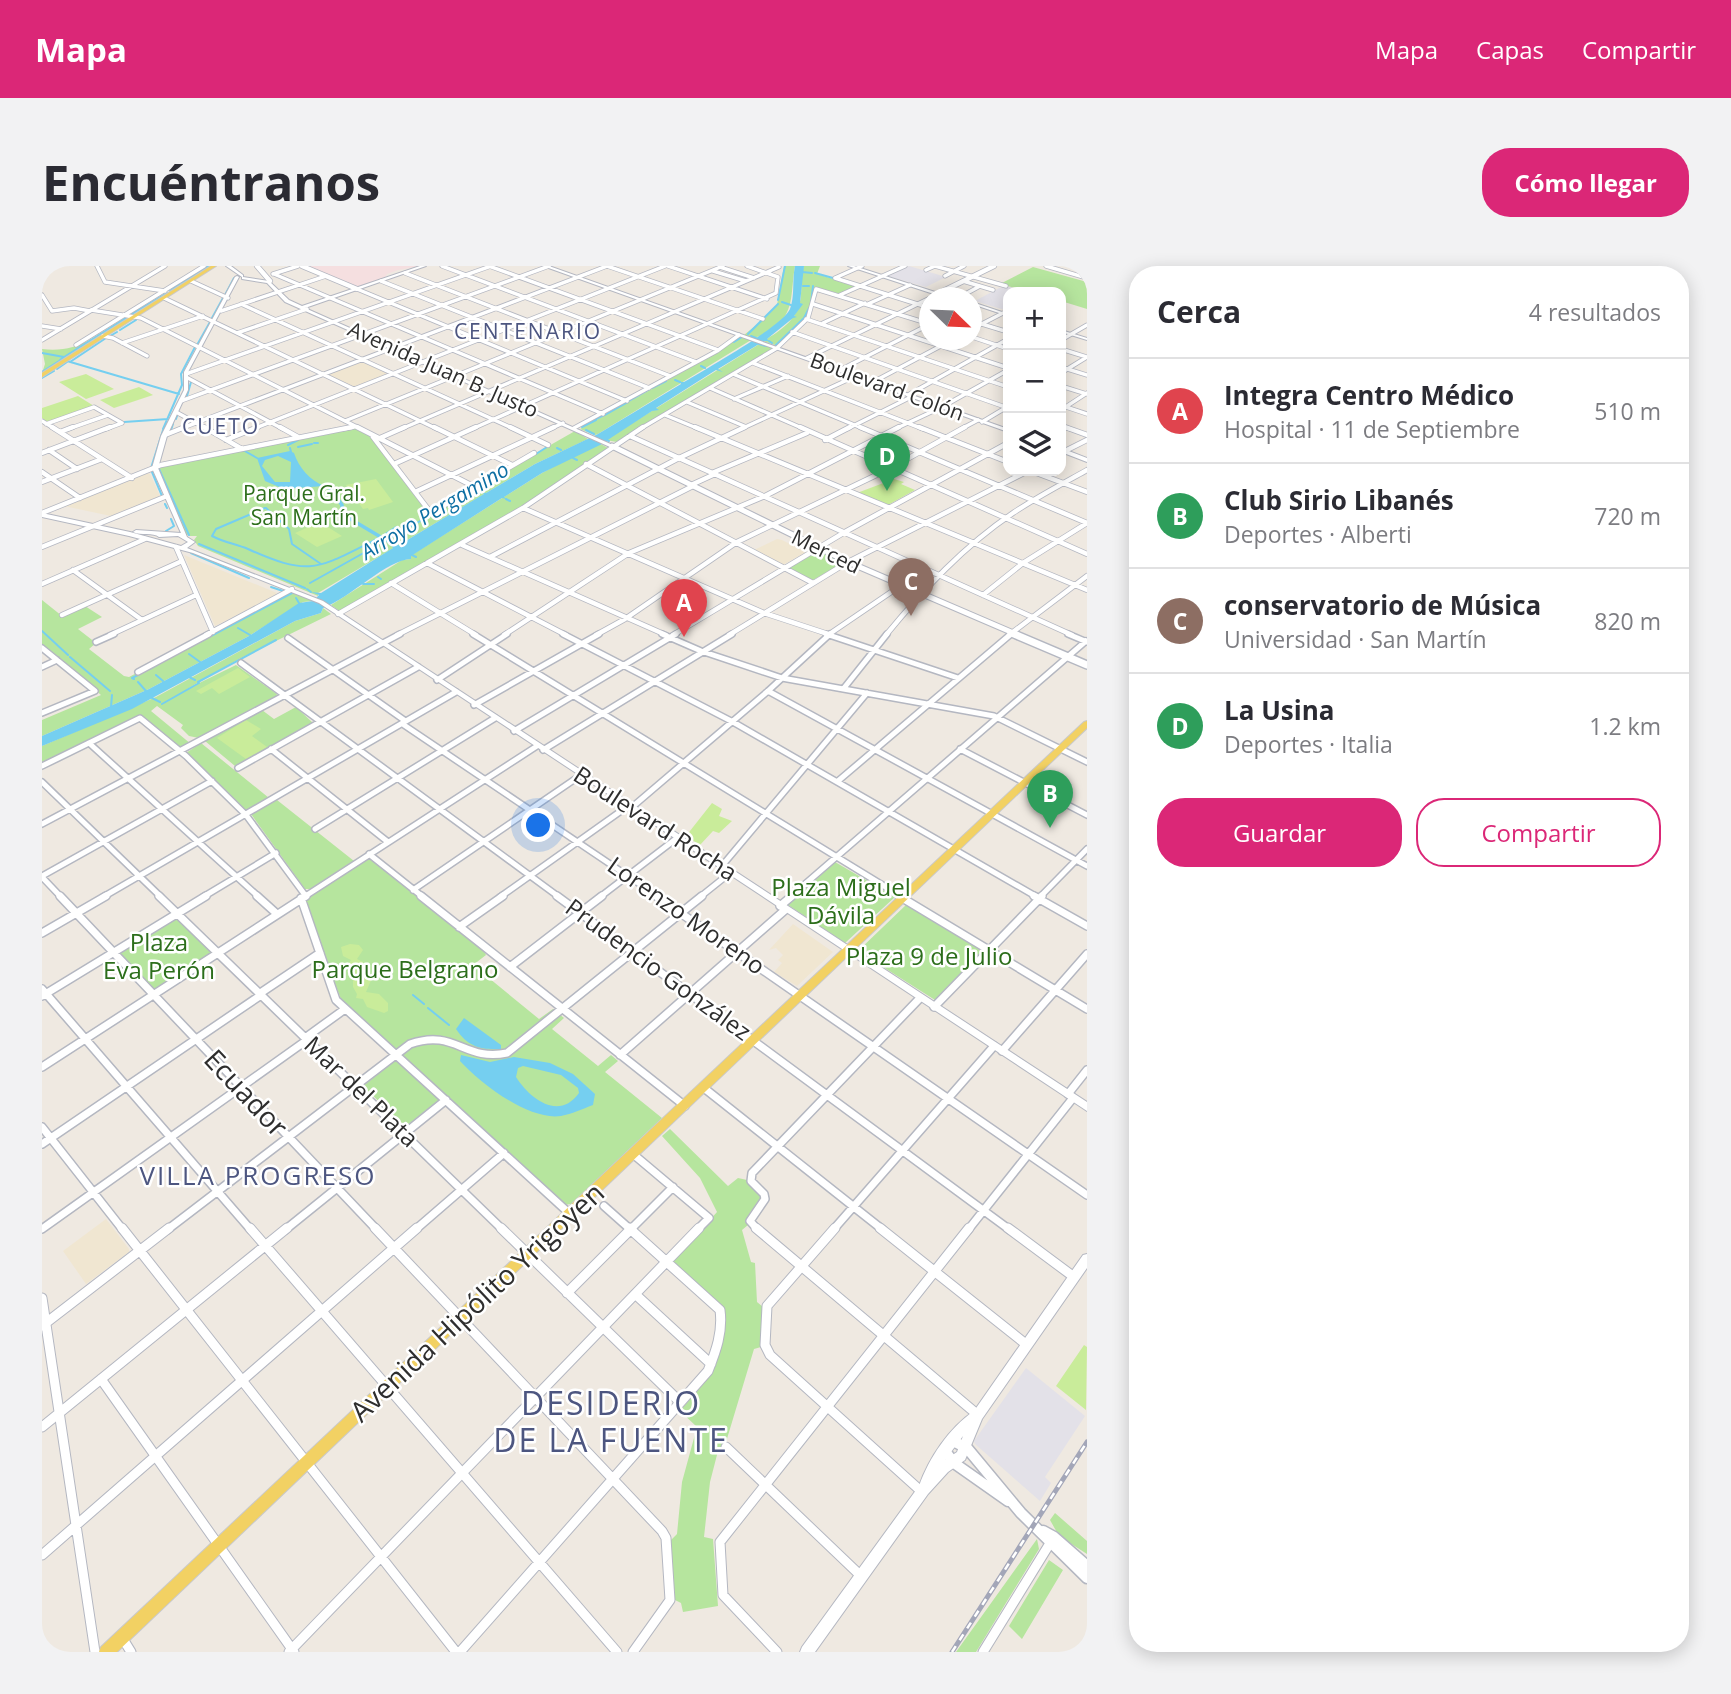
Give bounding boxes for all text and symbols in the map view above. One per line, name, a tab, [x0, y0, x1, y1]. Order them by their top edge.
text: Mapa	[35, 27, 127, 72]
text: Mapa	[1375, 33, 1438, 66]
text: Capas	[1476, 33, 1544, 66]
text: Compartir	[1582, 33, 1696, 66]
button: Cómo llegar	[1482, 148, 1689, 217]
text: Encuéntranos	[42, 149, 380, 215]
north arrow	[919, 287, 982, 350]
map controls	[1003, 287, 1066, 476]
button: +	[1003, 287, 1066, 350]
text: Cerca	[1157, 291, 1241, 332]
text: 4 resultados	[1529, 296, 1661, 328]
street label: Avenida Juan B. Justo	[344, 315, 543, 424]
district label: CENTENARIO	[454, 317, 602, 345]
street label: Boulevard Colón	[806, 345, 968, 427]
button: −	[1003, 350, 1066, 413]
text: Integra Centro Médico	[1224, 377, 1514, 413]
text: A	[1172, 395, 1188, 427]
text: 510 m	[1594, 395, 1661, 427]
district label: CUETO	[182, 412, 260, 440]
button: layers	[1003, 413, 1066, 476]
text: Hospital · 11 de Septiembre	[1224, 413, 1520, 445]
pin: D	[864, 433, 910, 491]
water label: Arroyo Pergamino	[354, 455, 514, 566]
park label: Parque Gral. San Martín	[243, 479, 365, 531]
text: Club Sirio Libanés	[1224, 482, 1454, 518]
text: B	[1172, 500, 1188, 532]
text: 720 m	[1594, 500, 1661, 532]
text: Deportes · Alberti	[1224, 518, 1412, 550]
street label: Merced	[787, 522, 866, 580]
pin: C	[888, 558, 934, 616]
pin: A	[661, 579, 707, 637]
text: conservatorio de Música	[1224, 587, 1541, 623]
text: C	[1173, 605, 1187, 637]
text: 820 m	[1594, 605, 1661, 637]
text: Universidad · San Martín	[1224, 623, 1487, 655]
text: La Usina	[1224, 692, 1334, 728]
text: D	[1171, 710, 1189, 742]
text: 1.2 km	[1589, 710, 1661, 742]
text: Deportes · Italia	[1224, 728, 1393, 760]
street label: Boulevard Rocha	[568, 757, 744, 888]
pin: B	[1027, 770, 1073, 828]
button: Guardar	[1157, 798, 1402, 867]
button: Compartir	[1416, 798, 1661, 867]
your location	[521, 808, 555, 842]
street label: Lorenzo Moreno	[601, 848, 772, 981]
park label: Plaza Miguel Dávila	[771, 870, 911, 931]
street label: Prudencio González	[559, 890, 758, 1047]
park label: Plaza Eva Perón	[103, 925, 215, 986]
park label: Plaza 9 de Julio	[846, 939, 1012, 972]
park label: Parque Belgrano	[311, 952, 499, 985]
street label: Mar del Plata	[298, 1028, 426, 1154]
street label: Ecuador	[196, 1040, 298, 1145]
district label: VILLA PROGRESO	[140, 1157, 376, 1193]
street label: Avenida Hipólito Yrigoyen	[341, 1173, 612, 1429]
district label: DESIDERIO DE LA FUENTE	[493, 1381, 729, 1461]

